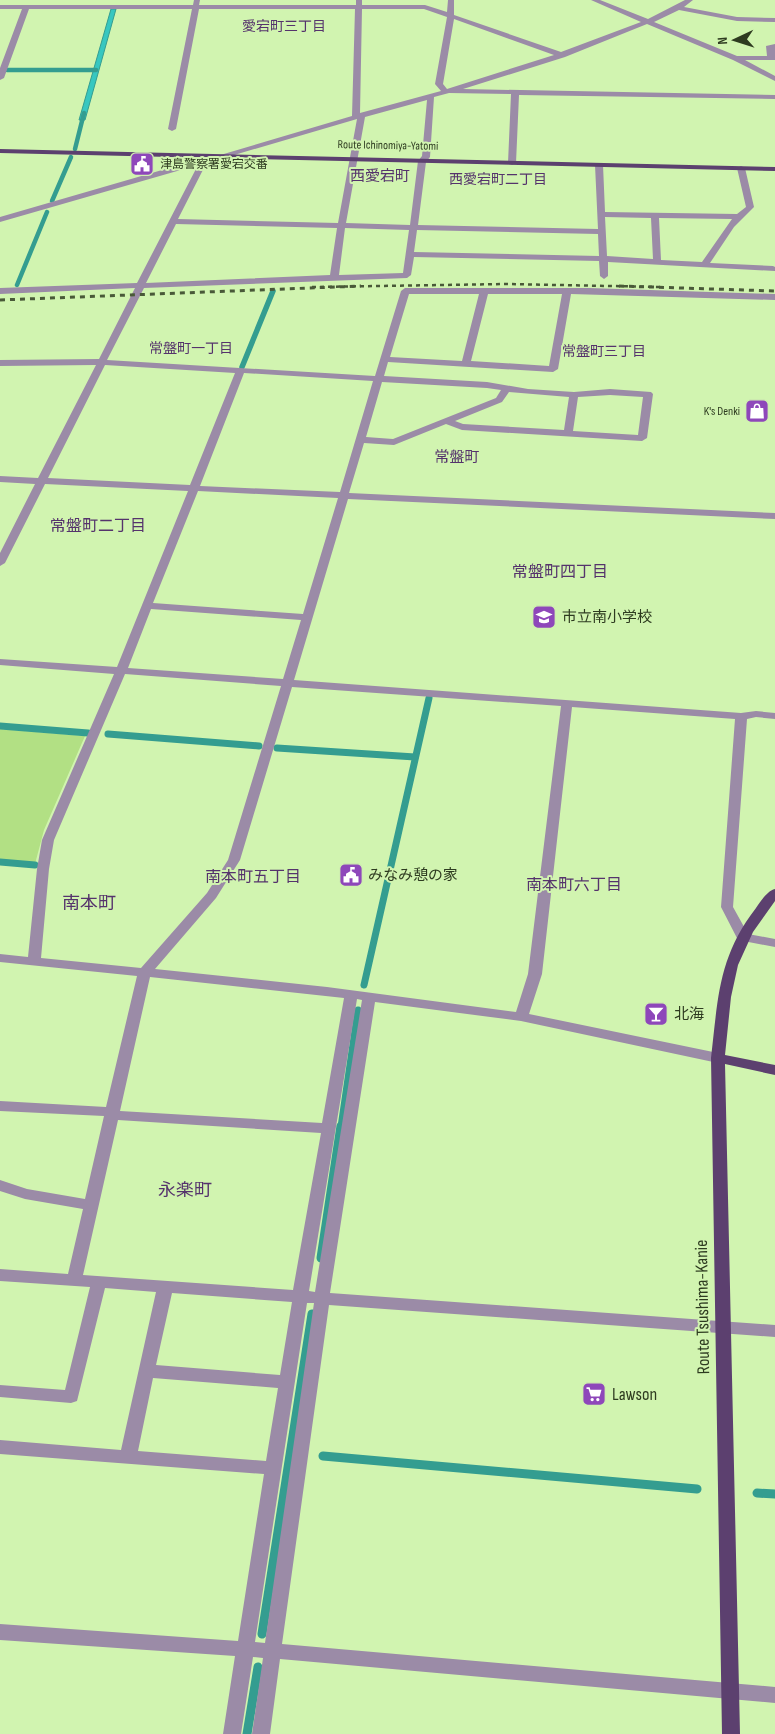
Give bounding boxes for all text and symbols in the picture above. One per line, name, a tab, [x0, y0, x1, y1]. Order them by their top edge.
north arrow	[710, 15, 760, 65]
district label: 愛宕町三丁目	[242, 18, 326, 35]
text: N	[714, 37, 731, 45]
street label: Route Ichinomiya-Yatomi	[338, 137, 438, 154]
public building icon: 津島警察署愛宕交番	[129, 151, 155, 177]
place label: 津島警察署愛宕交番	[160, 157, 268, 172]
district label: 西愛宕町	[350, 167, 410, 186]
district label: 西愛宕町二丁目	[449, 171, 547, 188]
district label: 常盤町一丁目	[149, 340, 233, 357]
district label: 常盤町三丁目	[562, 343, 646, 360]
shop icon: K's Denki	[744, 398, 770, 424]
place label: K's Denki	[704, 404, 740, 419]
district label: 常盤町	[434, 448, 480, 467]
district label: 常盤町二丁目	[50, 517, 146, 536]
district label: 常盤町四丁目	[512, 563, 608, 582]
school or university icon: 市立南小学校	[531, 604, 557, 630]
place label: 市立南小学校	[562, 608, 652, 627]
public building icon: みなみ憩の家	[338, 862, 364, 888]
place label: みなみ憩の家	[368, 866, 458, 885]
district label: 南本町五丁目	[205, 868, 301, 887]
district label: 南本町六丁目	[526, 876, 622, 895]
district label: 南本町	[62, 893, 116, 914]
bar icon: 北海	[643, 1001, 669, 1027]
place label: 北海	[674, 1005, 704, 1024]
district label: 永楽町	[158, 1180, 212, 1201]
street label: Route Tsushima-Kanie	[691, 1239, 714, 1375]
supermarket icon: Lawson	[581, 1381, 607, 1407]
place label: Lawson	[612, 1384, 657, 1405]

